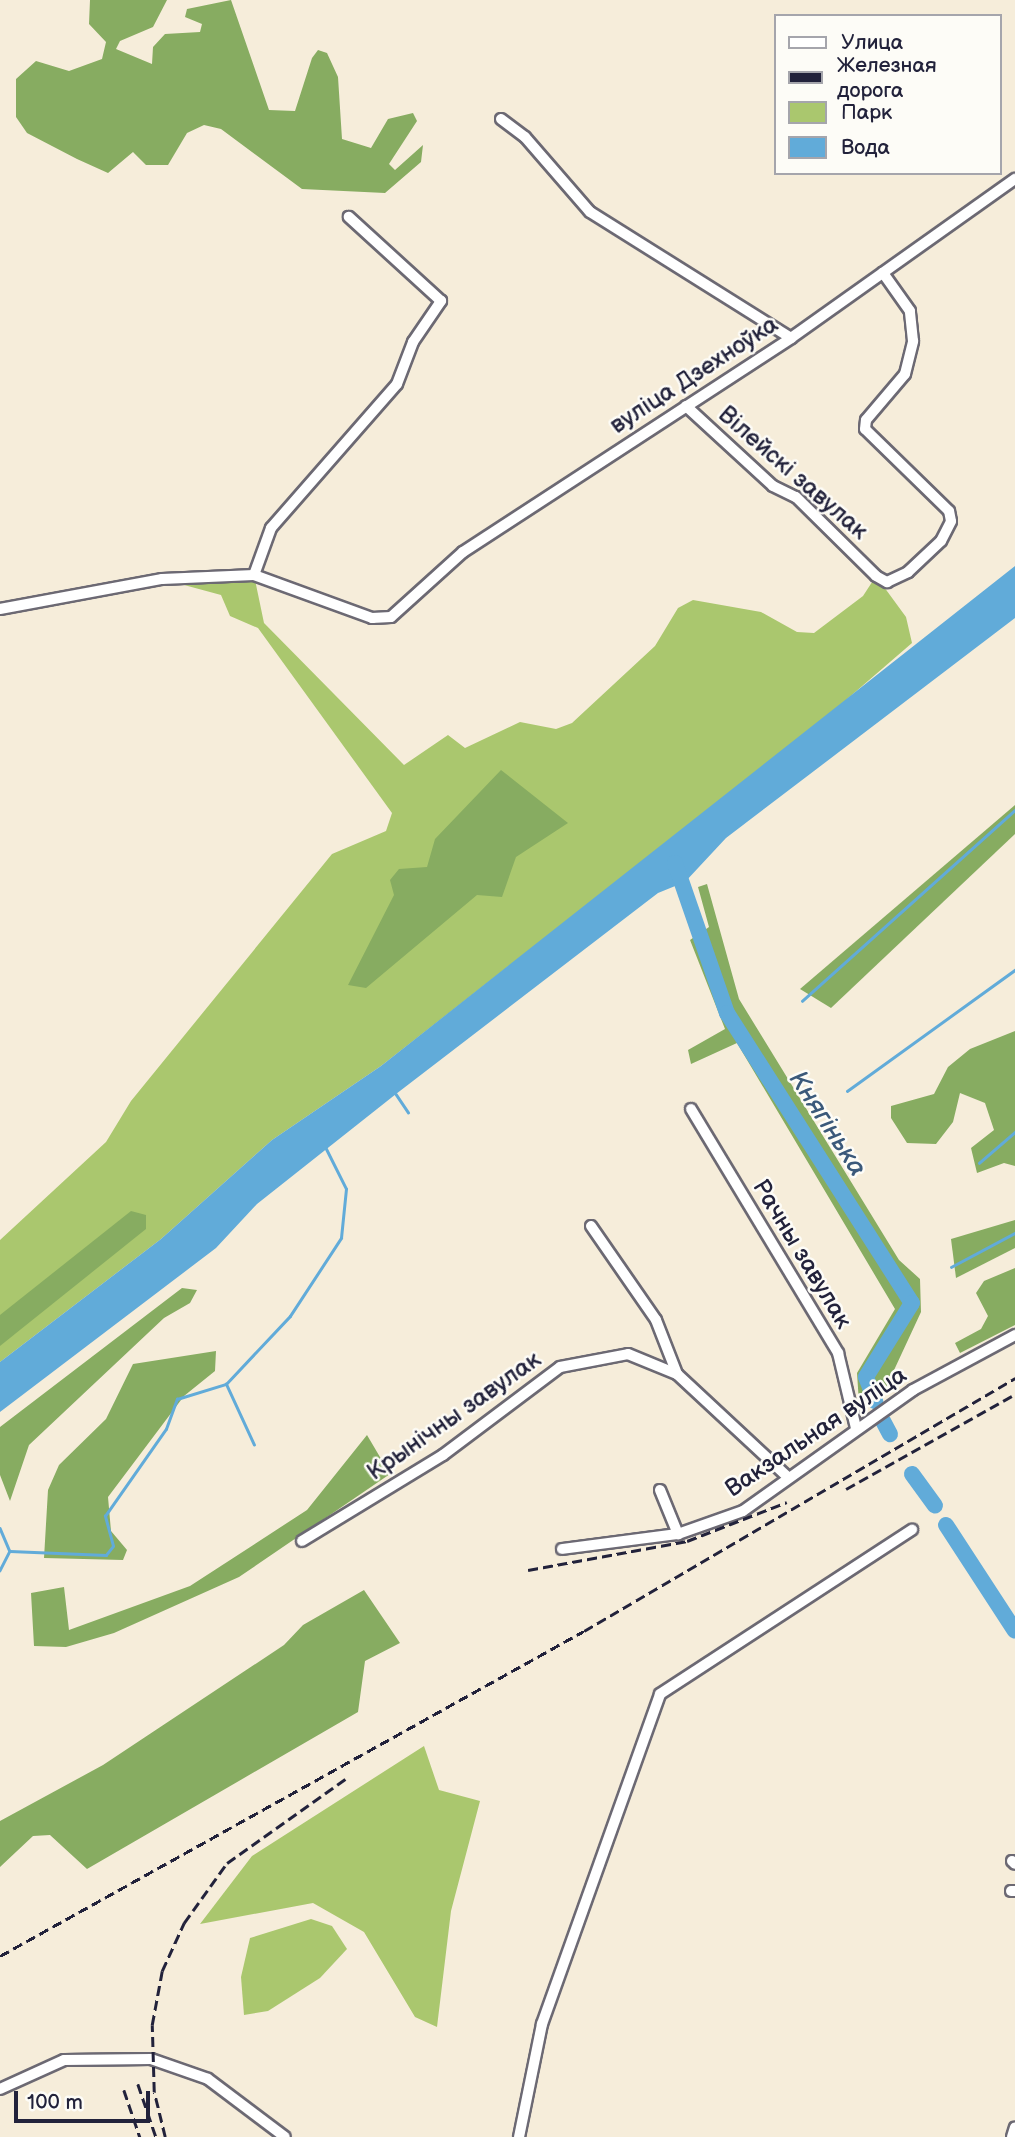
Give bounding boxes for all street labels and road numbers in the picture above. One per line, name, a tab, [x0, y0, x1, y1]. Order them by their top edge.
street label: вуліца Дзехноўка	[605, 310, 783, 440]
street label: Вілейскі завулак	[712, 400, 874, 546]
street label: Рачны завулак	[746, 1174, 858, 1334]
street label: Крынічны завулак	[362, 1345, 546, 1487]
street label: Вакзальная вуліца	[720, 1361, 912, 1503]

